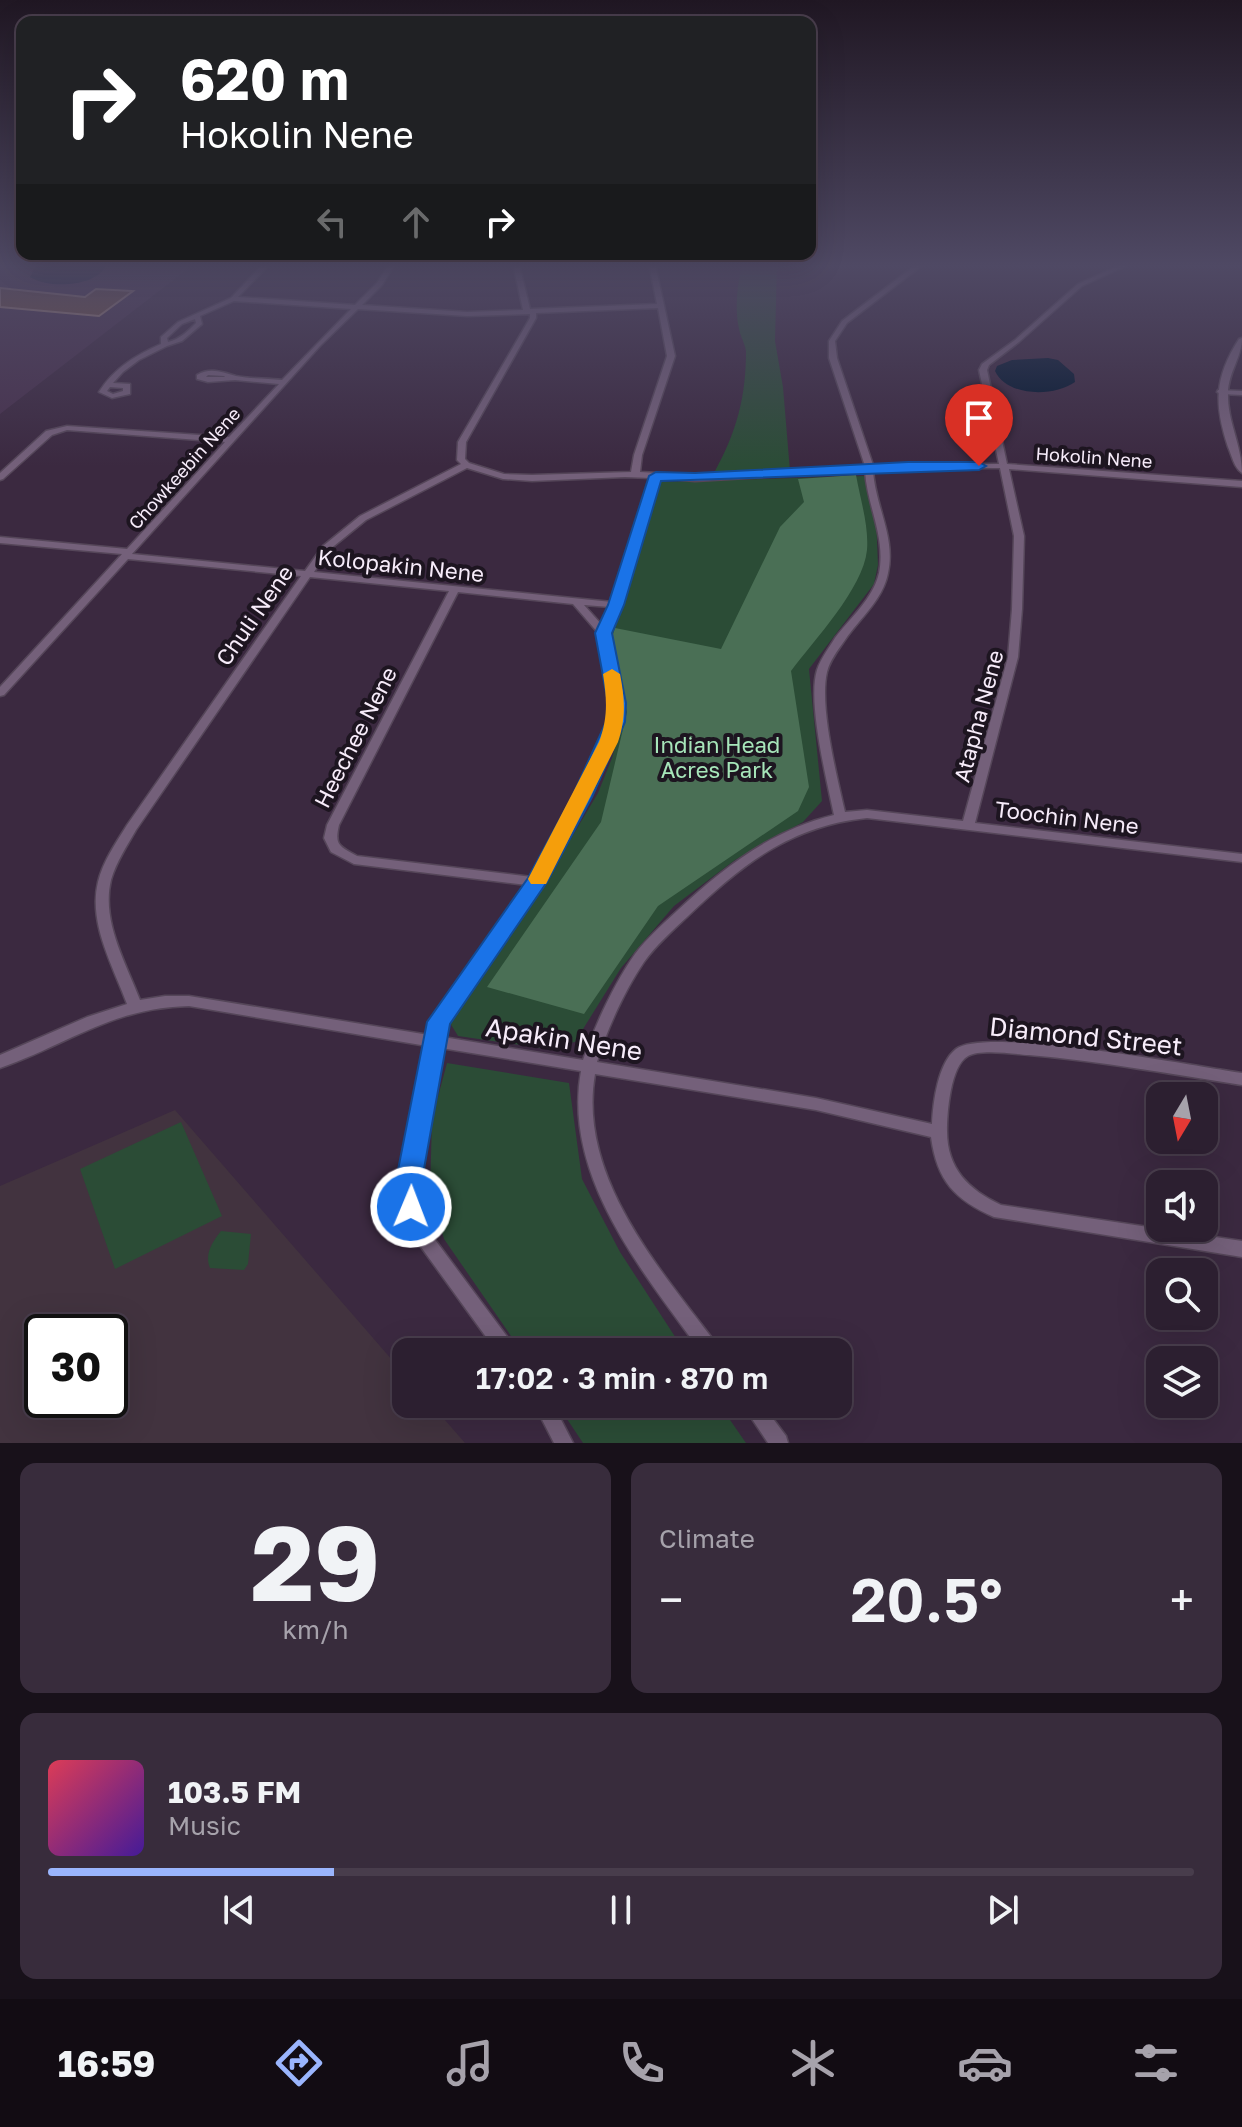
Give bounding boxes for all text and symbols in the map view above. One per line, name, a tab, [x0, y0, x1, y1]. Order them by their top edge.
text: 620 m	[180, 45, 349, 112]
icon: right	[48, 48, 152, 152]
text: Hokolin Nene	[180, 113, 414, 156]
icon: left	[310, 200, 354, 244]
icon: ahead	[394, 200, 438, 244]
icon: right	[478, 200, 522, 244]
pin	[945, 384, 1013, 466]
icon: arrive	[957, 396, 1001, 440]
street label: Chowkeebin Nene	[124, 403, 244, 533]
street label: Hokolin Nene	[1035, 442, 1153, 472]
street label: Kolopakin Nene	[317, 543, 485, 587]
street label: Chuli Nene	[210, 560, 298, 670]
street label: Atapha Nene	[947, 647, 1009, 785]
street label: Heechee Nene	[308, 662, 402, 812]
park label: Indian Head Acres Park	[654, 731, 780, 783]
street label: Toochin Nene	[994, 795, 1140, 839]
street label: Diamond Street	[988, 1010, 1184, 1062]
street label: Apakin Nene	[483, 1011, 645, 1067]
north arrow	[1146, 1082, 1218, 1154]
map controls	[1146, 1082, 1218, 1418]
position arrow	[369, 1165, 453, 1249]
button: sound	[1146, 1170, 1218, 1242]
button: search	[1146, 1258, 1218, 1330]
speed limit sign: 30	[24, 1314, 128, 1418]
button: layers	[1146, 1346, 1218, 1418]
text: 17:02 · 3 min · 870 m	[476, 1360, 768, 1396]
text: 29	[251, 1499, 380, 1624]
text: Climate	[659, 1523, 755, 1554]
text: 20.5°	[850, 1563, 1003, 1635]
text: −	[659, 1573, 683, 1626]
text: +	[1170, 1573, 1194, 1626]
text: km/h	[282, 1614, 349, 1645]
text: 103.5 FM	[168, 1774, 301, 1810]
text: Music	[168, 1810, 241, 1841]
icon: previous	[217, 1888, 261, 1932]
icon: pause	[599, 1888, 643, 1932]
icon: next	[981, 1888, 1025, 1932]
icon: directions	[271, 2035, 327, 2091]
icon: music	[442, 2035, 498, 2091]
icon: phone	[614, 2035, 670, 2091]
icon: climate	[785, 2035, 841, 2091]
icon: car	[957, 2035, 1013, 2091]
icon: filters	[1128, 2035, 1184, 2091]
text: 16:59	[58, 2042, 155, 2085]

